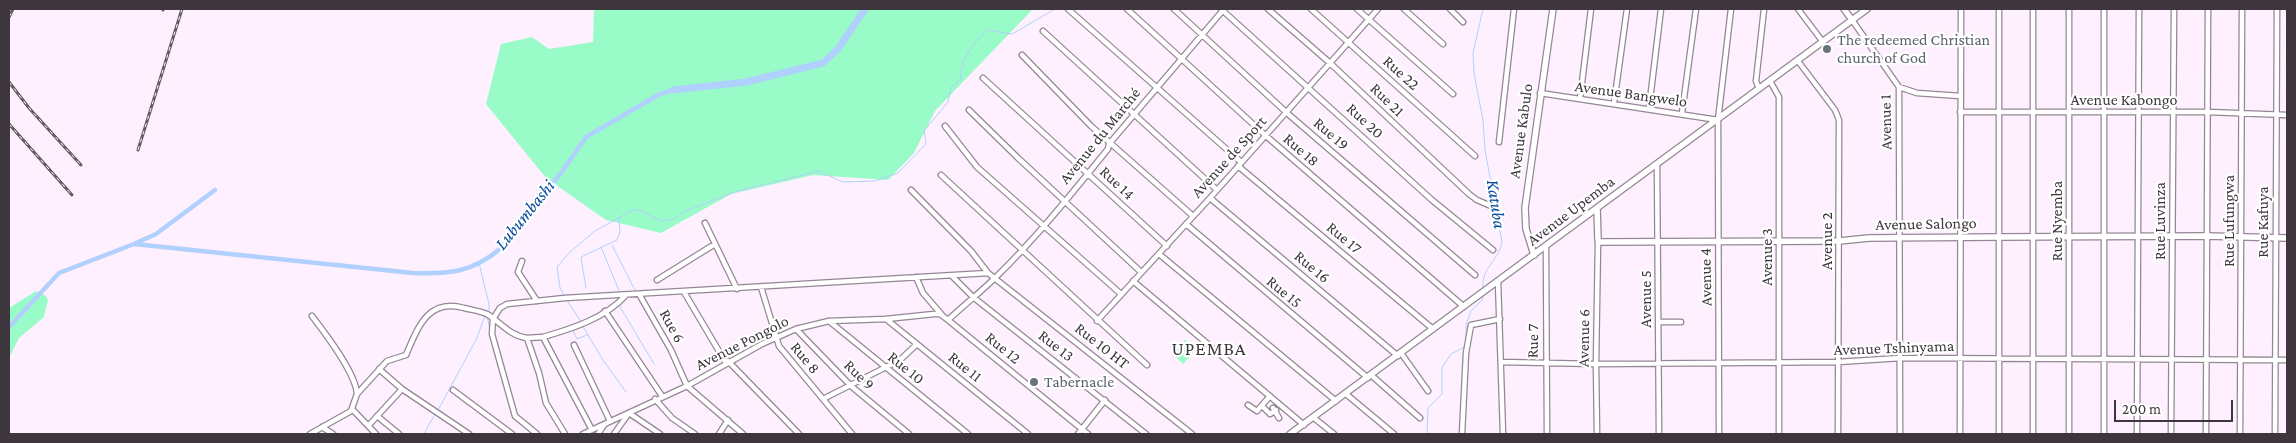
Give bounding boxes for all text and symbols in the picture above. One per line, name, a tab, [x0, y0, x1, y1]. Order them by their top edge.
place label: The redeemed Christian church of God	[1837, 30, 1990, 68]
marker: The redeemed Christian church of God	[1821, 43, 1833, 55]
street label: Rue 22	[1379, 52, 1423, 94]
street label: Avenue Bangwelo	[1574, 77, 1688, 111]
street label: Rue 21	[1366, 79, 1408, 121]
street label: Avenue Kabulo	[1505, 82, 1537, 180]
street label: Avenue du Marché	[1055, 84, 1145, 188]
street label: Avenue Kabongo	[2071, 90, 2177, 110]
street label: Avenue 1	[1876, 94, 1896, 150]
street label: Rue 20	[1342, 99, 1388, 143]
street label: Avenue de Sport	[1187, 112, 1271, 202]
street label: Rue 19	[1309, 113, 1353, 155]
street label: Rue 18	[1279, 129, 1323, 171]
street label: Rue 14	[1096, 162, 1138, 204]
street label: Avenue Upemba	[1524, 172, 1618, 250]
street label: Rue Lufungwa	[2219, 175, 2239, 267]
water label: Lubumbashi	[490, 176, 560, 254]
water label: Katuba	[1481, 178, 1511, 230]
street label: Rue Nyemba	[2047, 181, 2067, 261]
street label: Rue Luvinza	[2150, 182, 2170, 260]
street label: Rue Kafuya	[2253, 186, 2273, 258]
street label: Avenue 2	[1817, 212, 1837, 270]
street label: Avenue Salongo	[1875, 214, 1977, 234]
street label: Rue 17	[1323, 218, 1365, 258]
street label: Avenue 3	[1757, 228, 1777, 286]
street label: Rue 16	[1290, 247, 1334, 287]
street label: Avenue 4	[1696, 248, 1716, 306]
street label: Avenue 5	[1636, 270, 1656, 328]
street label: Rue 15	[1262, 272, 1306, 312]
street label: Rue 6	[655, 306, 689, 346]
street label: Avenue 6	[1574, 309, 1594, 367]
street label: Avenue Pongolo	[692, 311, 792, 375]
street label: Rue 10 HT	[1071, 319, 1133, 373]
street label: Rue 7	[1523, 324, 1543, 358]
street label: Rue 13	[1034, 326, 1078, 366]
street label: Rue 12	[981, 328, 1025, 368]
street label: Avenue Tshinyama	[1833, 336, 1955, 360]
street label: Rue 8	[786, 338, 824, 378]
district label: UPEMBA	[1171, 338, 1247, 360]
street label: Rue 10	[884, 347, 928, 389]
street label: Rue 11	[944, 348, 986, 386]
street label: Rue 9	[840, 356, 878, 394]
place label: Tabernacle	[1044, 372, 1114, 392]
marker: Tabernacle	[1028, 376, 1040, 388]
scale bar	[2116, 390, 2235, 422]
text: 200 m	[2122, 401, 2161, 417]

